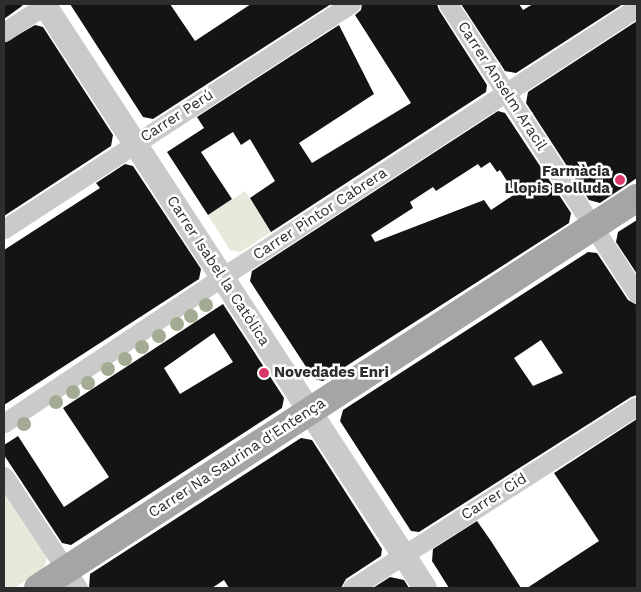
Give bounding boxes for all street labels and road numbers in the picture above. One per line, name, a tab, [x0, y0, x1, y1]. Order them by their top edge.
street label: Carrer Anselm Aracil	[453, 17, 551, 155]
street label: Carrer Perú	[137, 86, 217, 146]
street label: Carrer Pintor Cabrera	[249, 164, 391, 264]
street label: Carrer Isabel la Catòlica	[162, 192, 274, 350]
street label: Carrer Na Saurina d'Entença	[145, 394, 329, 522]
street label: Carrer Cid	[458, 470, 530, 524]

